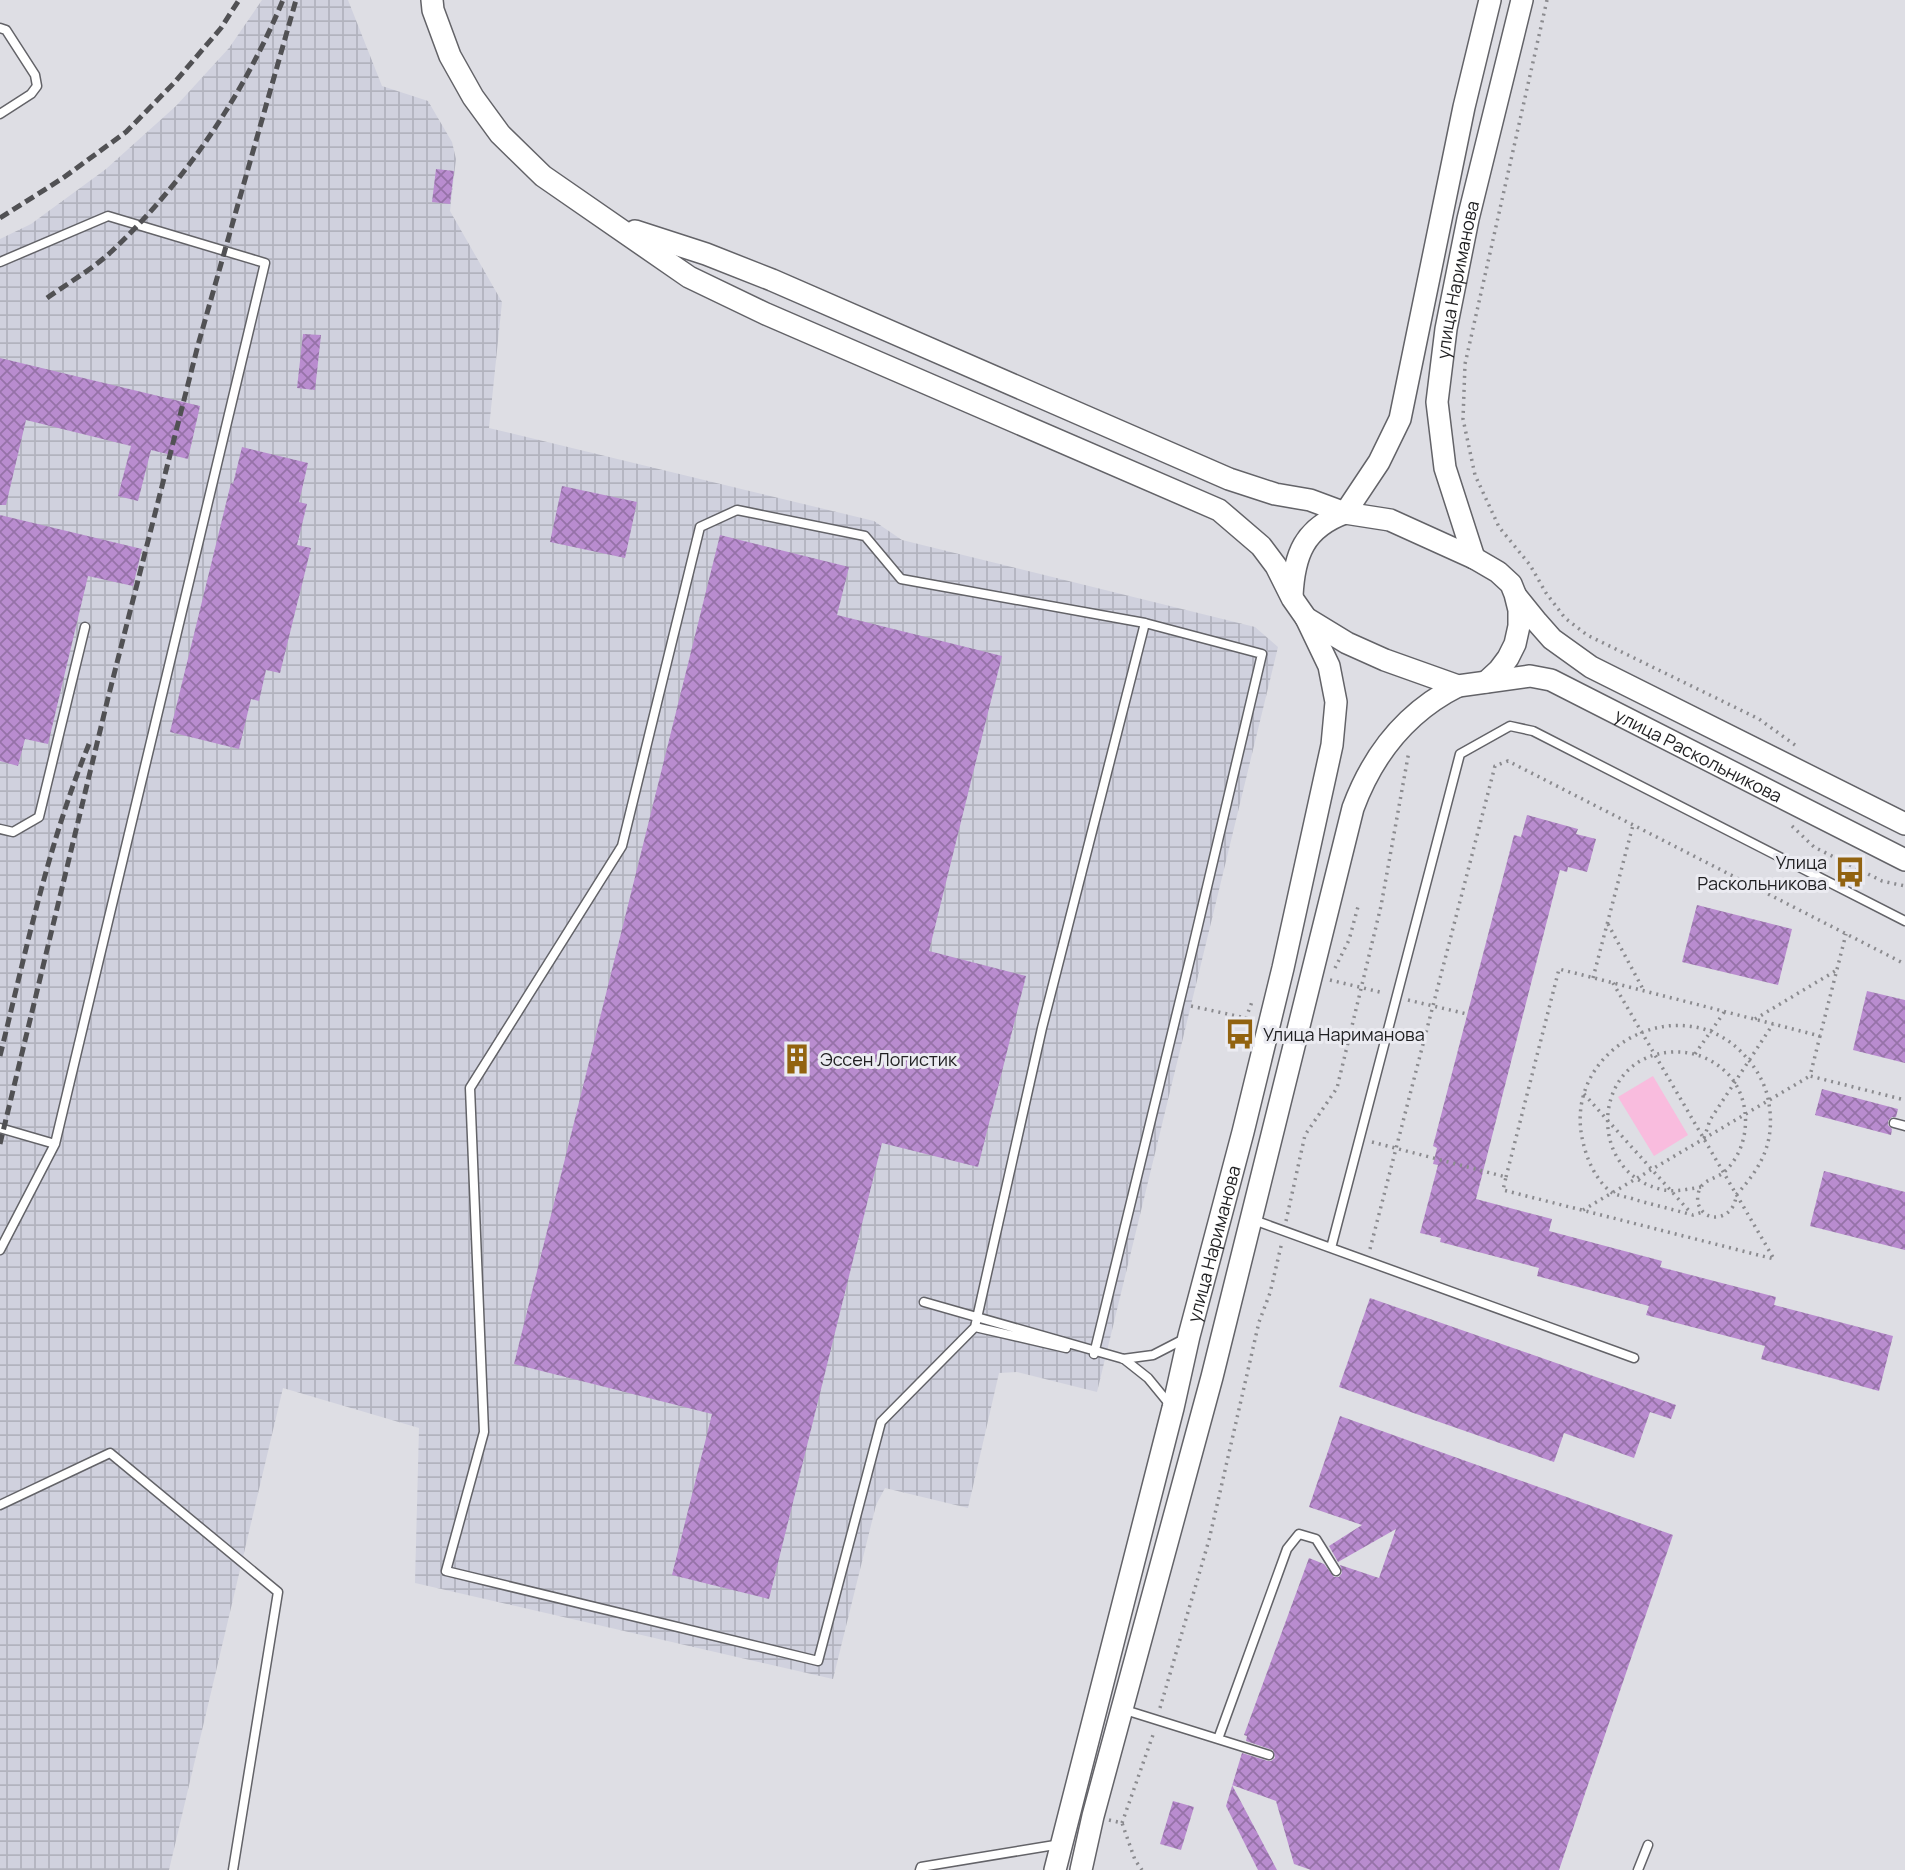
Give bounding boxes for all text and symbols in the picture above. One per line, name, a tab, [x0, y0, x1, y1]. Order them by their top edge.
street label: улица Нариманова	[1430, 198, 1484, 360]
street label: улица Раскольникова	[1611, 703, 1786, 808]
place label: Улица Раскольникова	[1697, 850, 1827, 895]
bus stop icon: Улица Раскольникова	[1833, 855, 1867, 889]
bus stop icon: Улица Нариманова	[1223, 1017, 1257, 1051]
place label: Улица Нариманова	[1263, 1022, 1425, 1046]
building icon: Эссен Логистик	[780, 1042, 814, 1076]
place label: Эссен Логистик	[820, 1047, 958, 1071]
street label: улица Нариманова	[1181, 1163, 1246, 1325]

